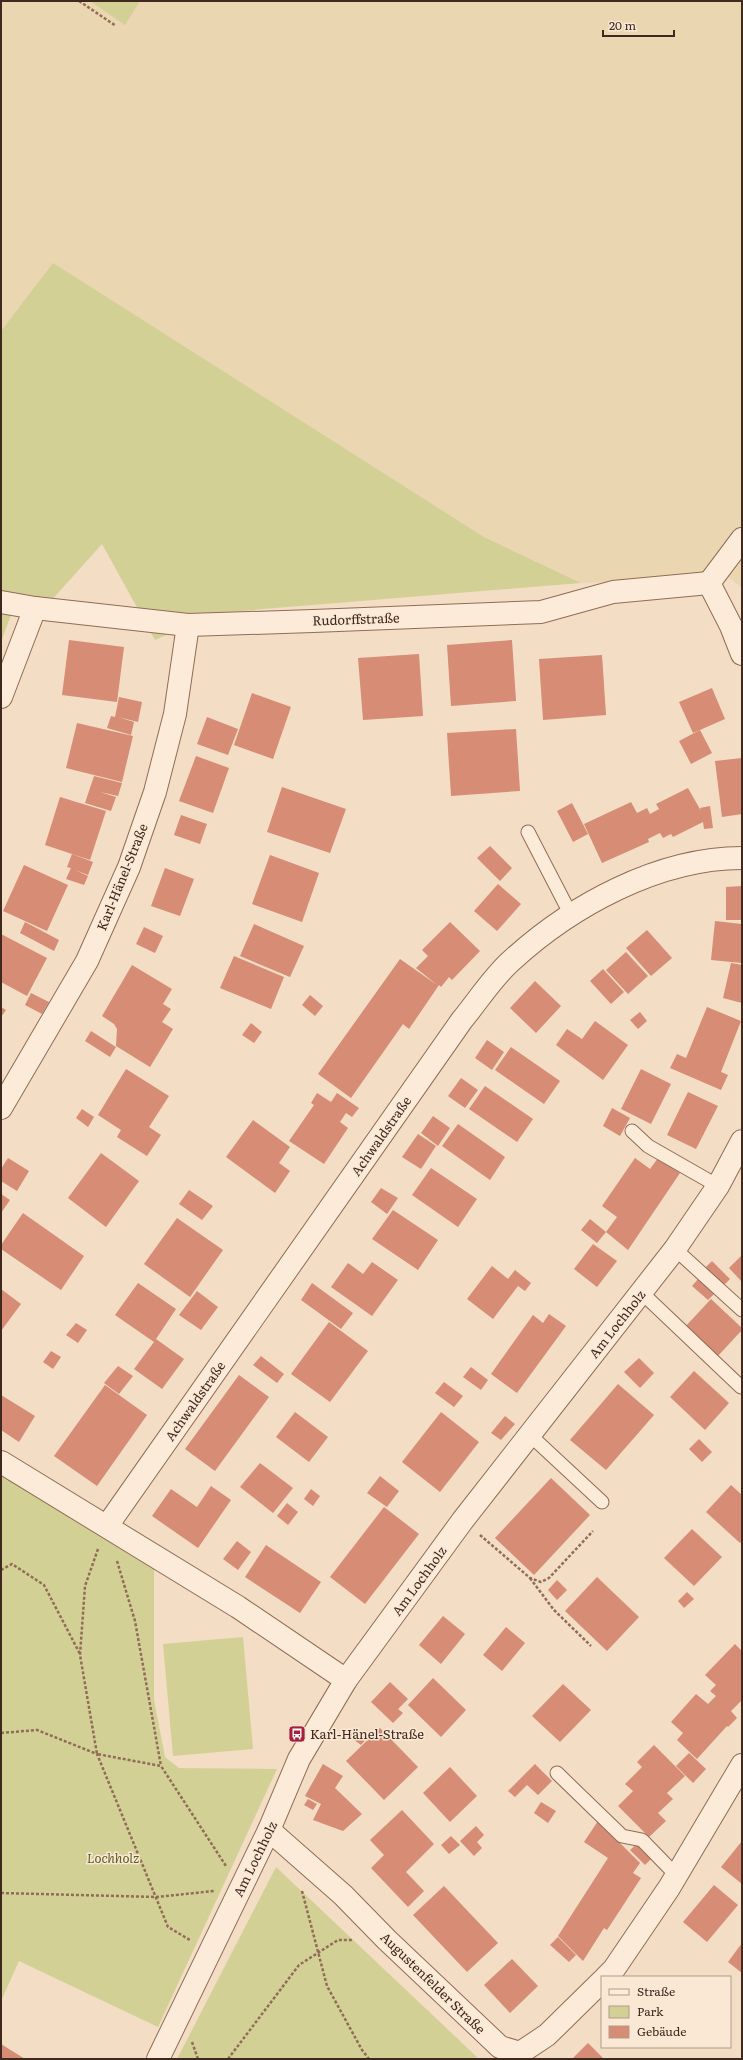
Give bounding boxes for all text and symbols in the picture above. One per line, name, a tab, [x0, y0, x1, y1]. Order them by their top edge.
scale bar	[603, 12, 674, 38]
text: 20 m	[609, 16, 636, 34]
street label: Rudorffstraße	[312, 607, 400, 630]
street label: Karl-Hänel-Straße	[91, 820, 152, 933]
street label: Achwaldstraße	[346, 1092, 415, 1180]
street label: Am Lochholz	[584, 1286, 649, 1362]
street label: Achwaldstraße	[160, 1357, 229, 1445]
street label: Am Lochholz	[387, 1542, 450, 1619]
bus stop icon: Karl-Hänel-Straße	[287, 1724, 307, 1744]
place label: Karl-Hänel-Straße	[310, 1724, 424, 1743]
street label: Am Lochholz	[228, 1818, 281, 1900]
park label: Lochholz	[87, 1848, 139, 1867]
street label: Augustenfelder Straße	[377, 1927, 490, 2038]
legend	[601, 1976, 731, 2048]
text: Straße	[637, 1982, 675, 2000]
text: Park	[637, 2002, 664, 2020]
text: Gebäude	[637, 2022, 686, 2040]

